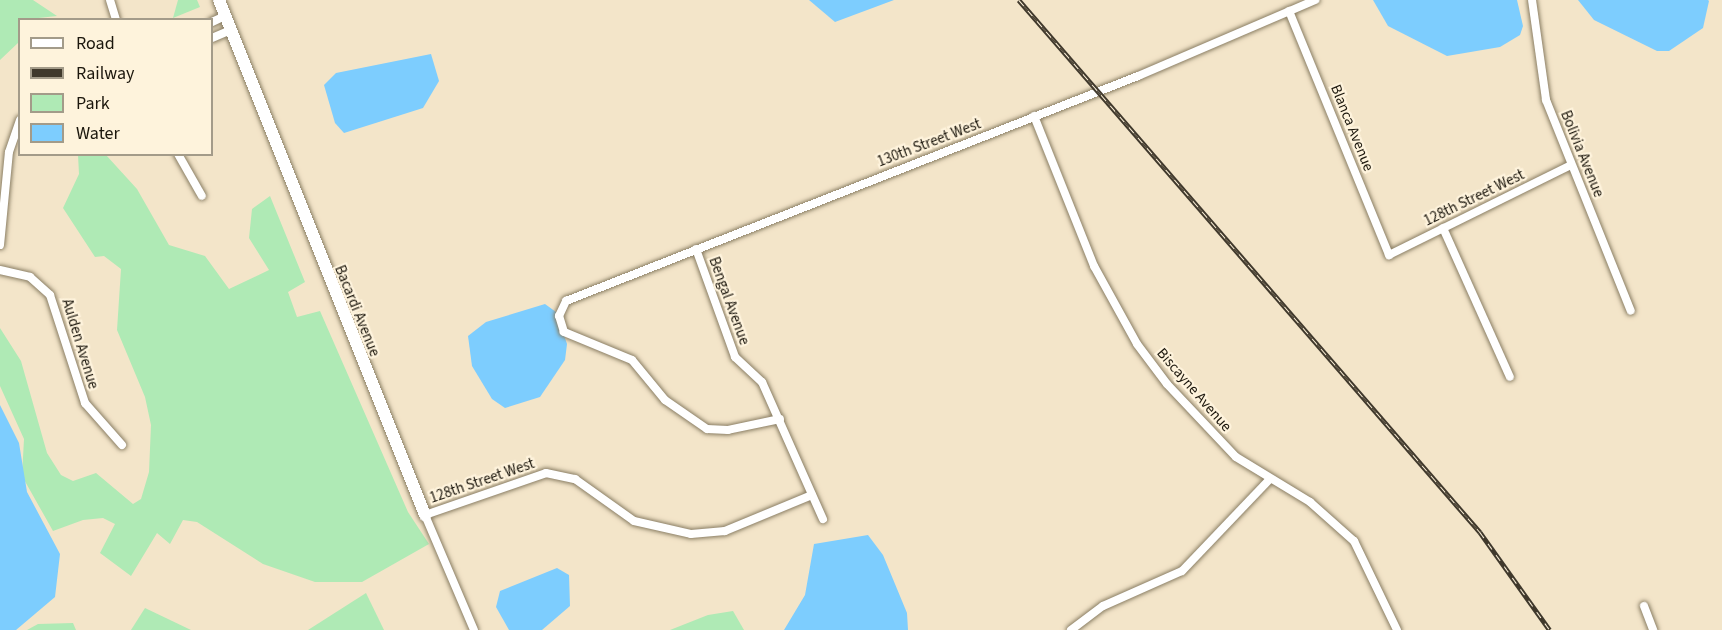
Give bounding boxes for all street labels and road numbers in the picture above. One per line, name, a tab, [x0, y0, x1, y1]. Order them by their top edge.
street label: Blanca Avenue	[1326, 82, 1378, 174]
street label: Bolivia Avenue	[1556, 108, 1608, 200]
street label: 130th Street West	[875, 115, 983, 171]
street label: 128th Street West	[1421, 166, 1527, 230]
street label: Bengal Avenue	[705, 255, 753, 347]
street label: Bacardi Avenue	[331, 263, 383, 359]
street label: Aulden Avenue	[58, 297, 102, 391]
street label: Biscayne Avenue	[1153, 345, 1235, 435]
street label: 128th Street West	[427, 455, 537, 507]

